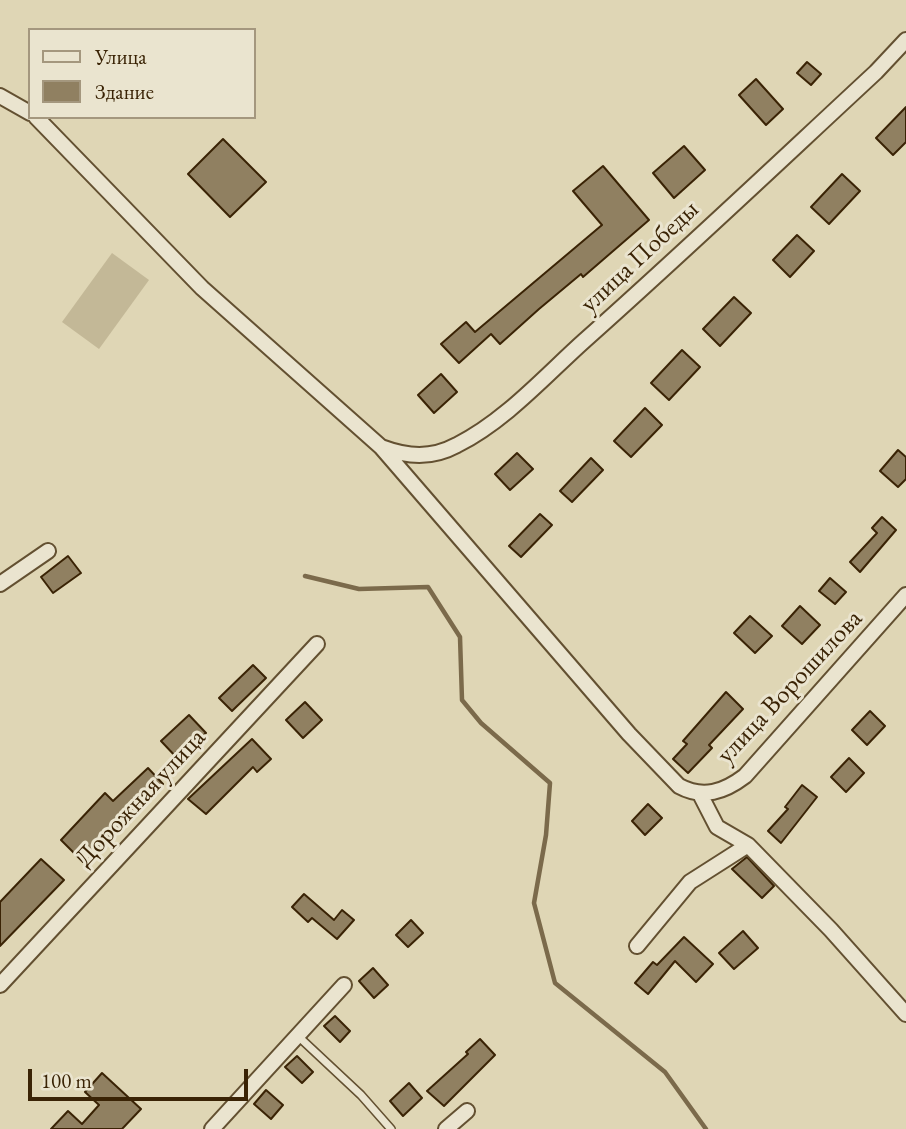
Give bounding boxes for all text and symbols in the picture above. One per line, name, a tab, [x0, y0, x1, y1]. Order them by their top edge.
legend	[28, 28, 256, 119]
text: Улица	[95, 43, 147, 70]
text: Здание	[95, 78, 154, 105]
street label: улица Победы	[574, 194, 706, 320]
street label: улица Ворошилова	[711, 604, 869, 770]
street label: Дорожная улица	[69, 723, 213, 873]
scale bar	[32, 1056, 252, 1100]
text: 100 m	[41, 1067, 92, 1094]

